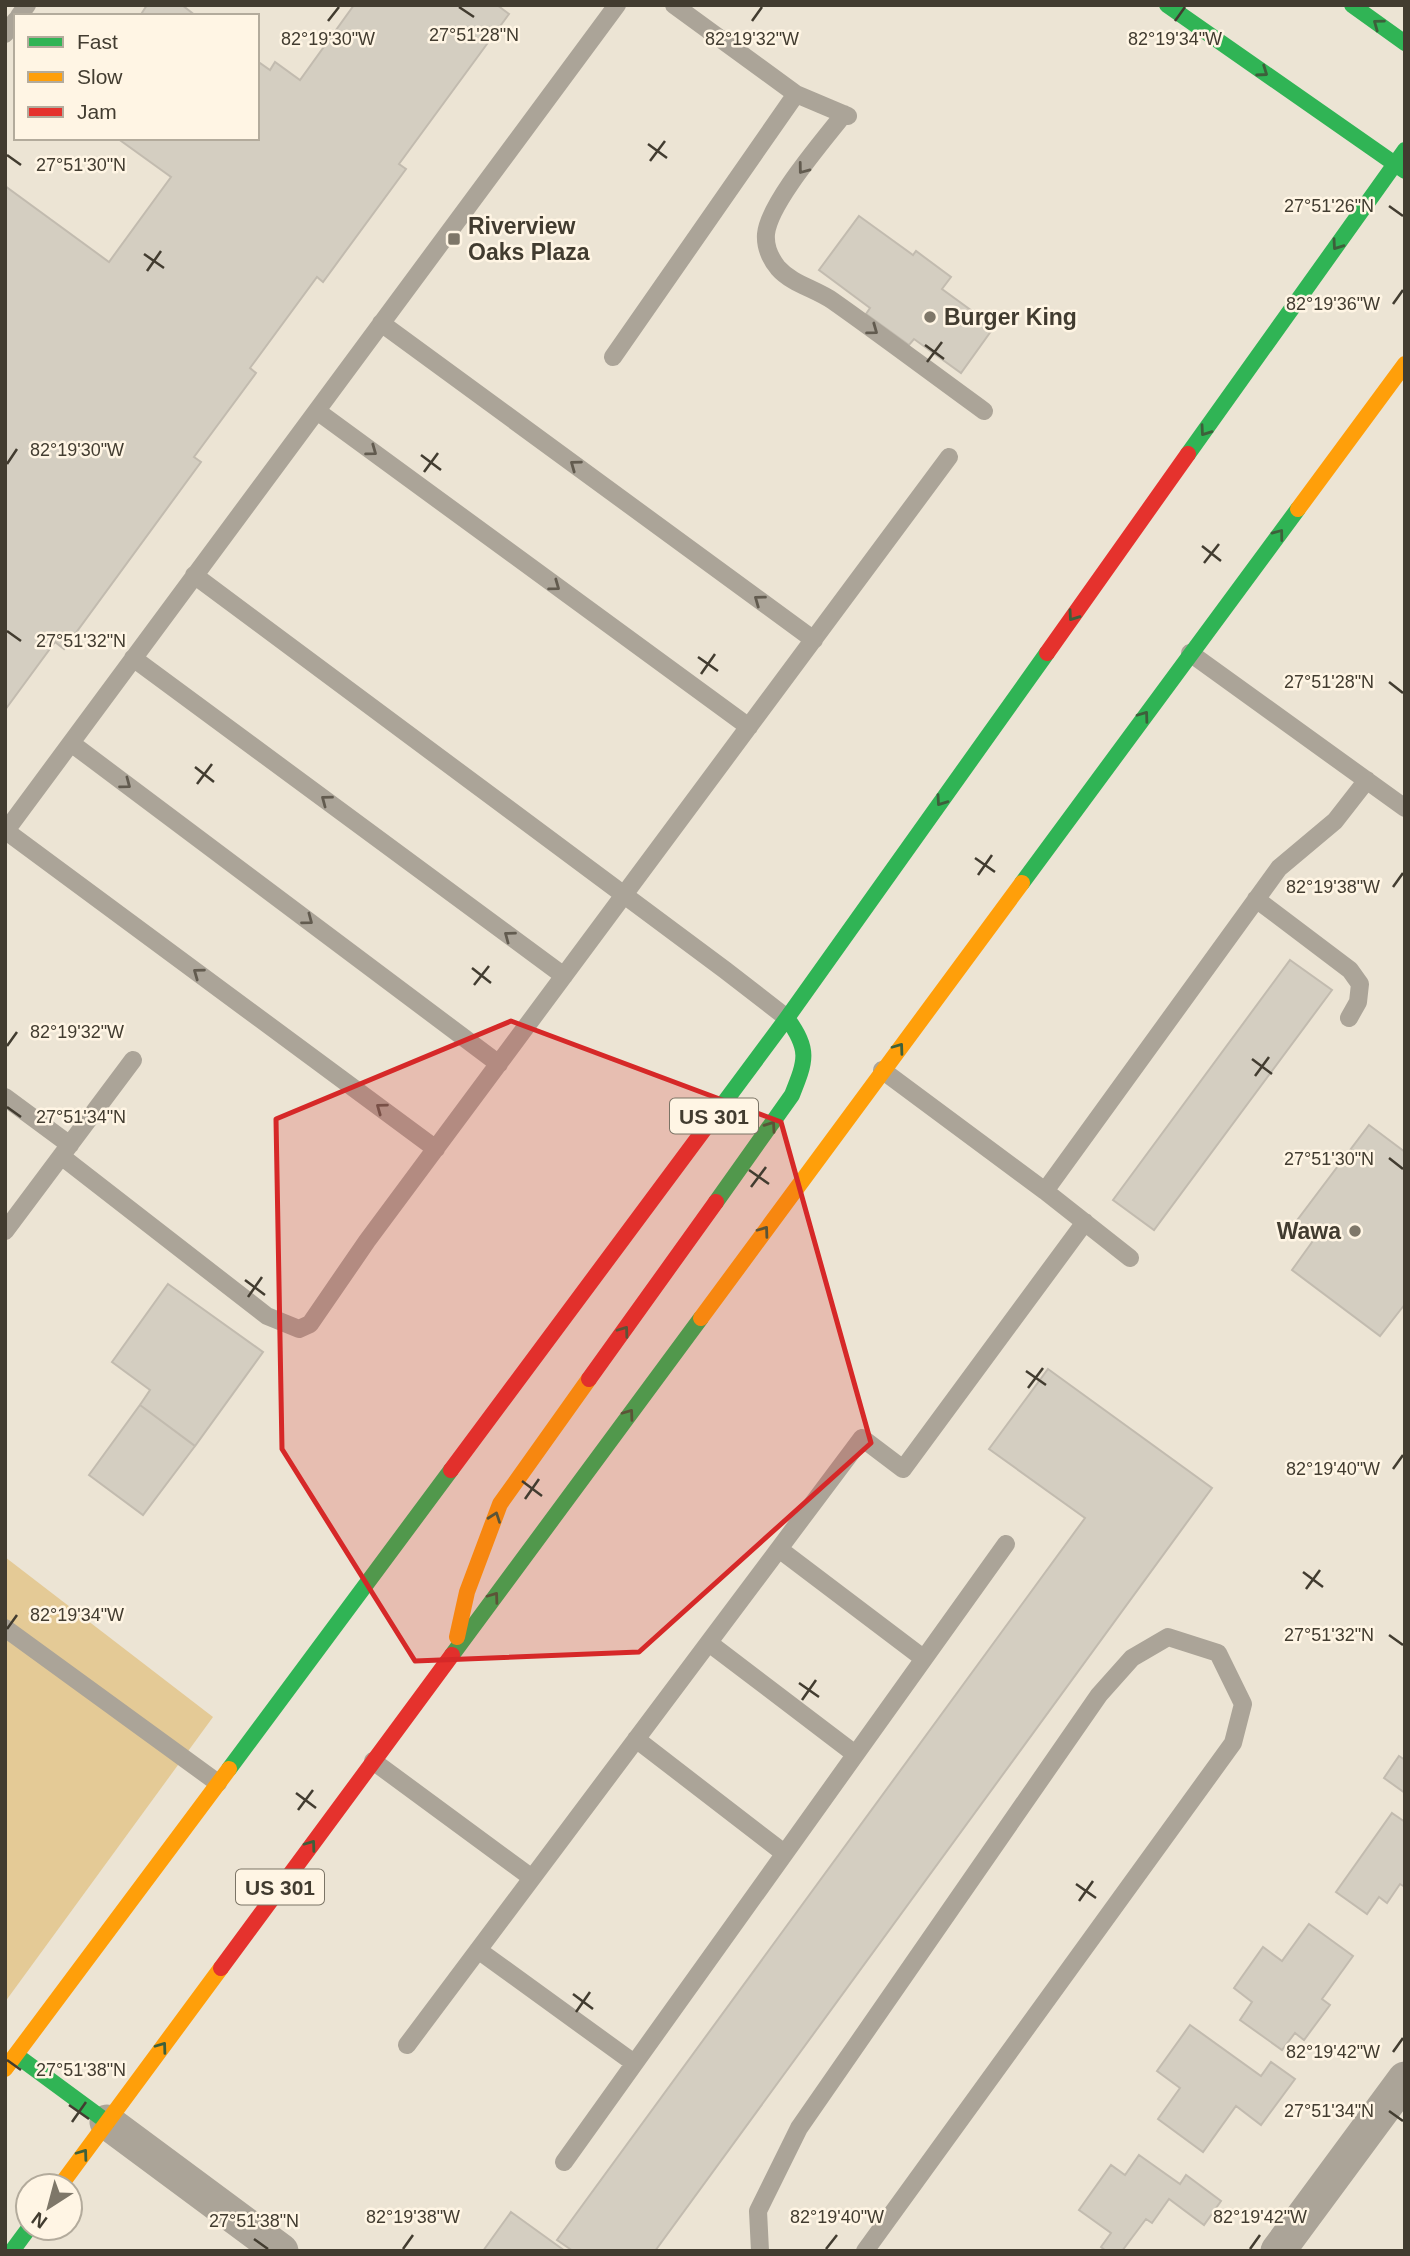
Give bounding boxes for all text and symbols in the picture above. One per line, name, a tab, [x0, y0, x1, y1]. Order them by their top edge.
legend	[14, 14, 259, 140]
one-way arrow	[1373, 20, 1386, 32]
text: 27°51'28"N	[429, 25, 519, 45]
text: 82°19'30"W	[281, 29, 375, 49]
text: 82°19'32"W	[705, 29, 799, 49]
text: 82°19'34"W	[1128, 29, 1222, 49]
text: Fast	[77, 30, 118, 53]
one-way arrow	[1255, 64, 1268, 76]
text: Slow	[77, 65, 123, 88]
text: Jam	[77, 100, 117, 123]
text: 27°51'30"N	[36, 155, 126, 175]
one-way arrow	[798, 161, 811, 173]
text: 27°51'26"N	[1284, 196, 1374, 216]
place label: Riverview Oaks Plaza	[468, 213, 590, 265]
marker: Riverview Oaks Plaza	[446, 231, 462, 247]
one-way arrow	[1333, 237, 1345, 250]
text: 82°19'36"W	[1286, 294, 1380, 314]
place label: Burger King	[944, 304, 1077, 330]
marker: Burger King	[922, 309, 938, 325]
one-way arrow	[865, 322, 878, 334]
one-way arrow	[1201, 423, 1213, 436]
text: 82°19'30"W	[30, 440, 124, 460]
one-way arrow	[364, 443, 377, 455]
one-way arrow	[570, 461, 583, 474]
one-way arrow	[1271, 529, 1283, 542]
one-way arrow	[547, 577, 560, 590]
one-way arrow	[754, 595, 767, 608]
one-way arrow	[1069, 608, 1081, 621]
text: 27°51'32"N	[36, 631, 126, 651]
text: 27°51'28"N	[1284, 672, 1374, 692]
one-way arrow	[1135, 712, 1148, 724]
one-way arrow	[118, 775, 130, 788]
one-way arrow	[937, 793, 949, 806]
one-way arrow	[321, 796, 334, 809]
text: 82°19'38"W	[1286, 877, 1380, 897]
one-way arrow	[300, 912, 312, 924]
one-way arrow	[504, 931, 517, 944]
one-way arrow	[193, 969, 206, 981]
text: 82°19'32"W	[30, 1022, 124, 1042]
one-way arrow	[890, 1043, 903, 1056]
road number: US 301	[670, 1098, 758, 1134]
one-way arrow	[376, 1104, 389, 1117]
text: 27°51'34"N	[36, 1107, 126, 1127]
one-way arrow	[763, 1121, 776, 1134]
text: 27°51'30"N	[1284, 1149, 1374, 1169]
place label: Wawa	[1277, 1218, 1341, 1244]
marker: Wawa	[1347, 1223, 1363, 1239]
one-way arrow	[756, 1226, 768, 1239]
one-way arrow	[616, 1326, 629, 1339]
one-way arrow	[621, 1409, 633, 1422]
text: 82°19'40"W	[1286, 1459, 1380, 1479]
one-way arrow	[487, 1512, 501, 1524]
one-way arrow	[486, 1593, 498, 1605]
text: 82°19'34"W	[30, 1605, 124, 1625]
text: 27°51'32"N	[1284, 1625, 1374, 1645]
one-way arrow	[303, 1840, 316, 1853]
road number: US 301	[236, 1870, 324, 1904]
text: 82°19'42"W	[1286, 2042, 1380, 2062]
one-way arrow	[153, 2043, 166, 2055]
text: 27°51'38"N	[36, 2060, 126, 2080]
text: 27°51'34"N	[1284, 2101, 1374, 2121]
one-way arrow	[75, 2149, 87, 2162]
north arrow	[14, 2172, 84, 2242]
text: 82°19'38"W	[366, 2207, 460, 2227]
text: 82°19'40"W	[790, 2207, 884, 2227]
text: 82°19'42"W	[1213, 2207, 1307, 2227]
text: N	[28, 2208, 51, 2233]
text: 27°51'38"N	[209, 2211, 299, 2231]

